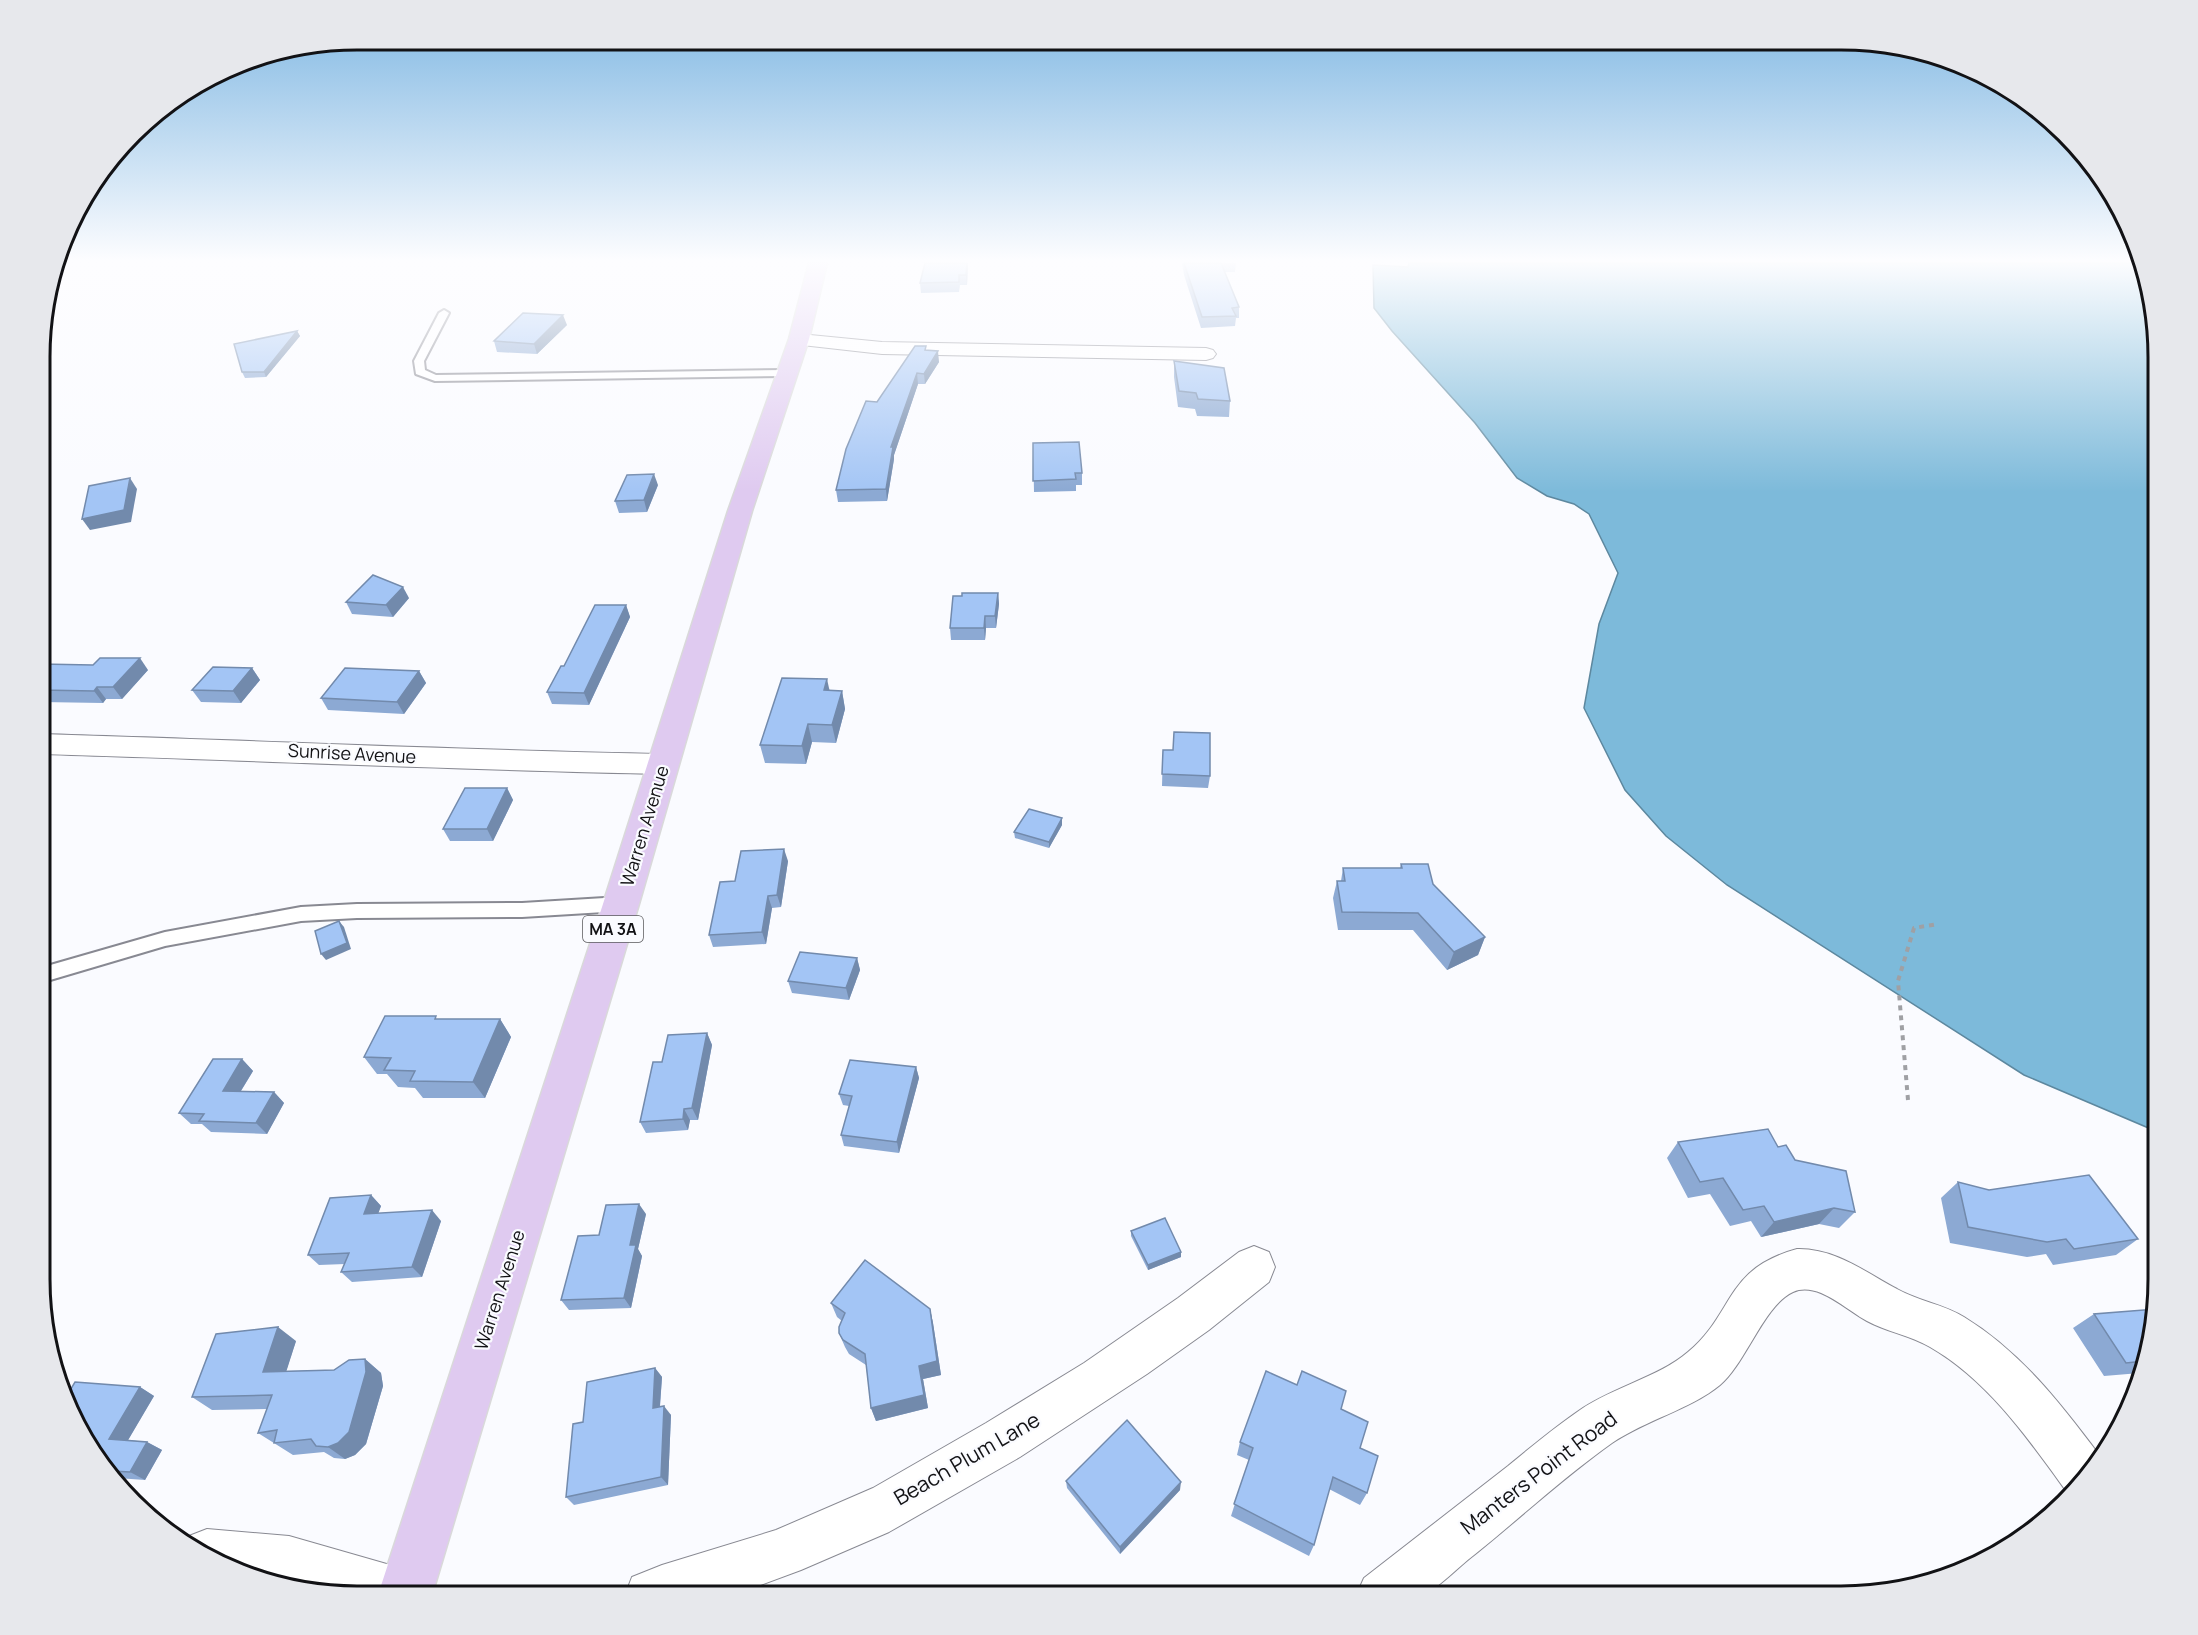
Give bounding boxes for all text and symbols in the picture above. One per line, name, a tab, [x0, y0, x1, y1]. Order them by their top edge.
street label: Sunrise Avenue	[287, 738, 417, 768]
street label: Warren Avenue	[614, 762, 674, 889]
road number: MA 3A	[583, 916, 643, 942]
street label: Warren Avenue	[468, 1227, 530, 1353]
street label: Manters Point Road	[1454, 1404, 1622, 1540]
street label: Beach Plum Lane	[888, 1405, 1045, 1511]

